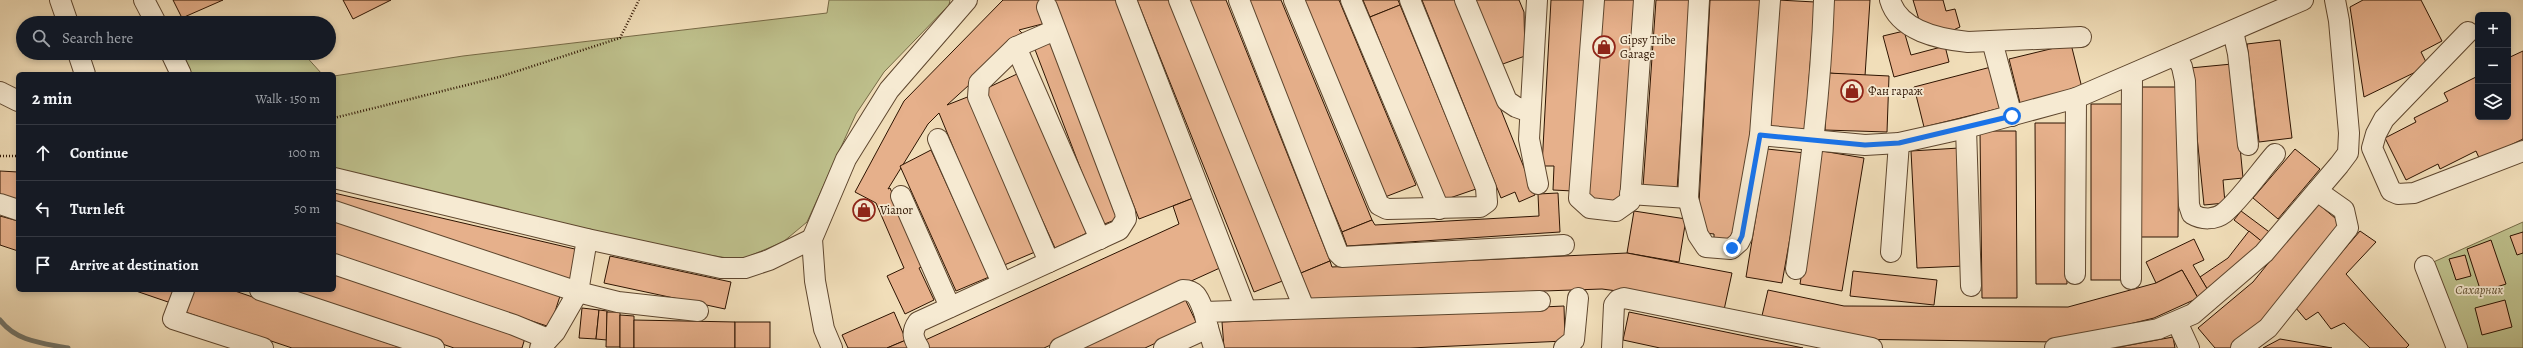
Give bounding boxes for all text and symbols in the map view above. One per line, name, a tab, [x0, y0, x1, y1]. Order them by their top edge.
map controls	[2475, 12, 2511, 120]
button: +	[2475, 12, 2511, 48]
search box	[16, 16, 336, 60]
icon: search	[30, 27, 52, 49]
text: Search here	[62, 28, 133, 48]
place label: Gipsy Tribe Garage	[1620, 32, 1676, 62]
shop icon: Gipsy Tribe Garage	[1591, 34, 1617, 60]
button: −	[2475, 48, 2511, 84]
shop icon: Фан гараж	[1839, 78, 1865, 104]
place label: Фан гараж	[1868, 83, 1923, 99]
button: layers	[2475, 84, 2511, 120]
text: 2 min	[32, 87, 72, 110]
text: Walk · 150 m	[255, 90, 320, 107]
route start	[2003, 107, 2021, 125]
icon: ahead	[32, 142, 54, 164]
text: Continue	[70, 143, 128, 163]
text: 100 m	[288, 144, 320, 161]
shop icon: Vianor	[851, 197, 877, 223]
icon: left	[32, 198, 54, 220]
text: Turn left	[70, 199, 125, 219]
text: 50 m	[294, 200, 320, 217]
place label: Vianor	[879, 202, 913, 218]
route end	[1723, 239, 1741, 257]
icon: arrive	[32, 254, 54, 276]
text: Arrive at destination	[70, 255, 199, 275]
park label: Сахарник	[2455, 282, 2503, 298]

